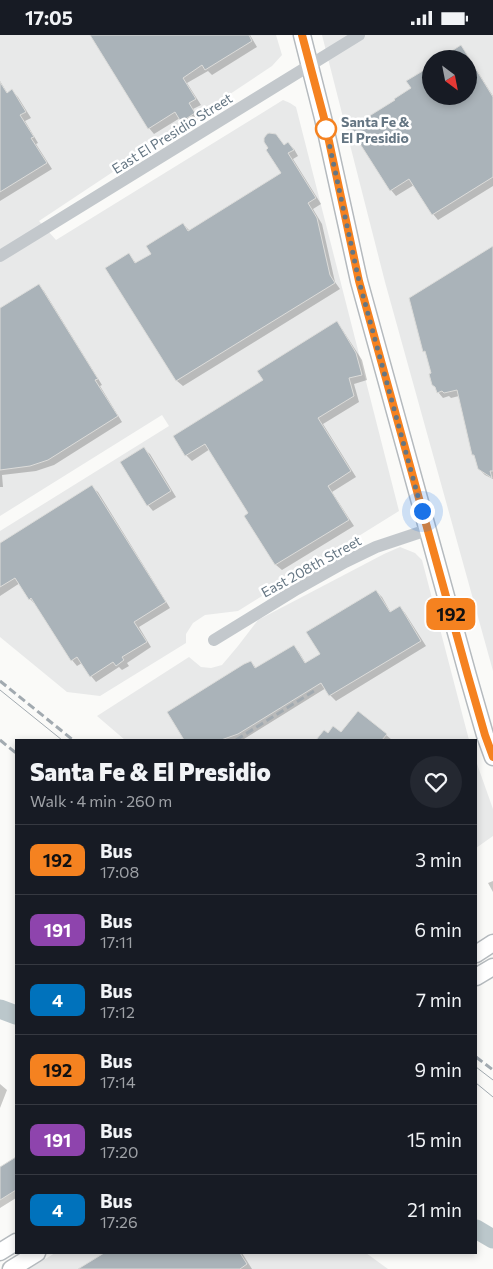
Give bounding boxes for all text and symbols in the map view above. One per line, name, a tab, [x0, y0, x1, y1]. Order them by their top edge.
text: 17:05	[25, 6, 73, 29]
north arrow	[422, 50, 478, 105]
map controls	[422, 50, 477, 105]
street label: East El Presidio Street	[109, 89, 236, 177]
place label: Santa Fe & El Presidio	[341, 113, 410, 146]
marker: Santa Fe & El Presidio	[315, 118, 337, 140]
your location	[410, 499, 435, 524]
street label: East 208th Street	[258, 531, 364, 601]
line badge: 192	[422, 598, 480, 630]
text: 192	[436, 603, 466, 625]
button: heart	[410, 756, 462, 808]
text: Santa Fe & El Presidio	[30, 757, 271, 786]
text: Walk · 4 min · 260 m	[30, 791, 172, 810]
text: Bus	[100, 839, 132, 862]
text: 3 min	[415, 848, 462, 871]
text: 192	[43, 849, 72, 871]
text: 17:08	[100, 862, 139, 881]
text: Bus	[100, 909, 132, 932]
text: 6 min	[414, 918, 462, 941]
text: 191	[44, 919, 71, 941]
text: 17:11	[100, 932, 133, 951]
text: Bus	[100, 979, 132, 1002]
text: 7 min	[416, 988, 462, 1011]
text: 4	[52, 989, 63, 1011]
text: 17:12	[100, 1002, 135, 1021]
text: Bus	[100, 1049, 132, 1072]
text: 9 min	[414, 1058, 462, 1081]
text: 192	[43, 1059, 72, 1081]
text: 17:14	[100, 1072, 136, 1091]
text: Bus	[100, 1119, 132, 1142]
text: 15 min	[407, 1128, 462, 1151]
text: 191	[44, 1129, 71, 1151]
text: 17:20	[100, 1142, 138, 1161]
text: Bus	[100, 1189, 132, 1212]
text: 21 min	[407, 1198, 462, 1221]
text: 4	[52, 1199, 63, 1221]
text: 17:26	[100, 1212, 138, 1231]

